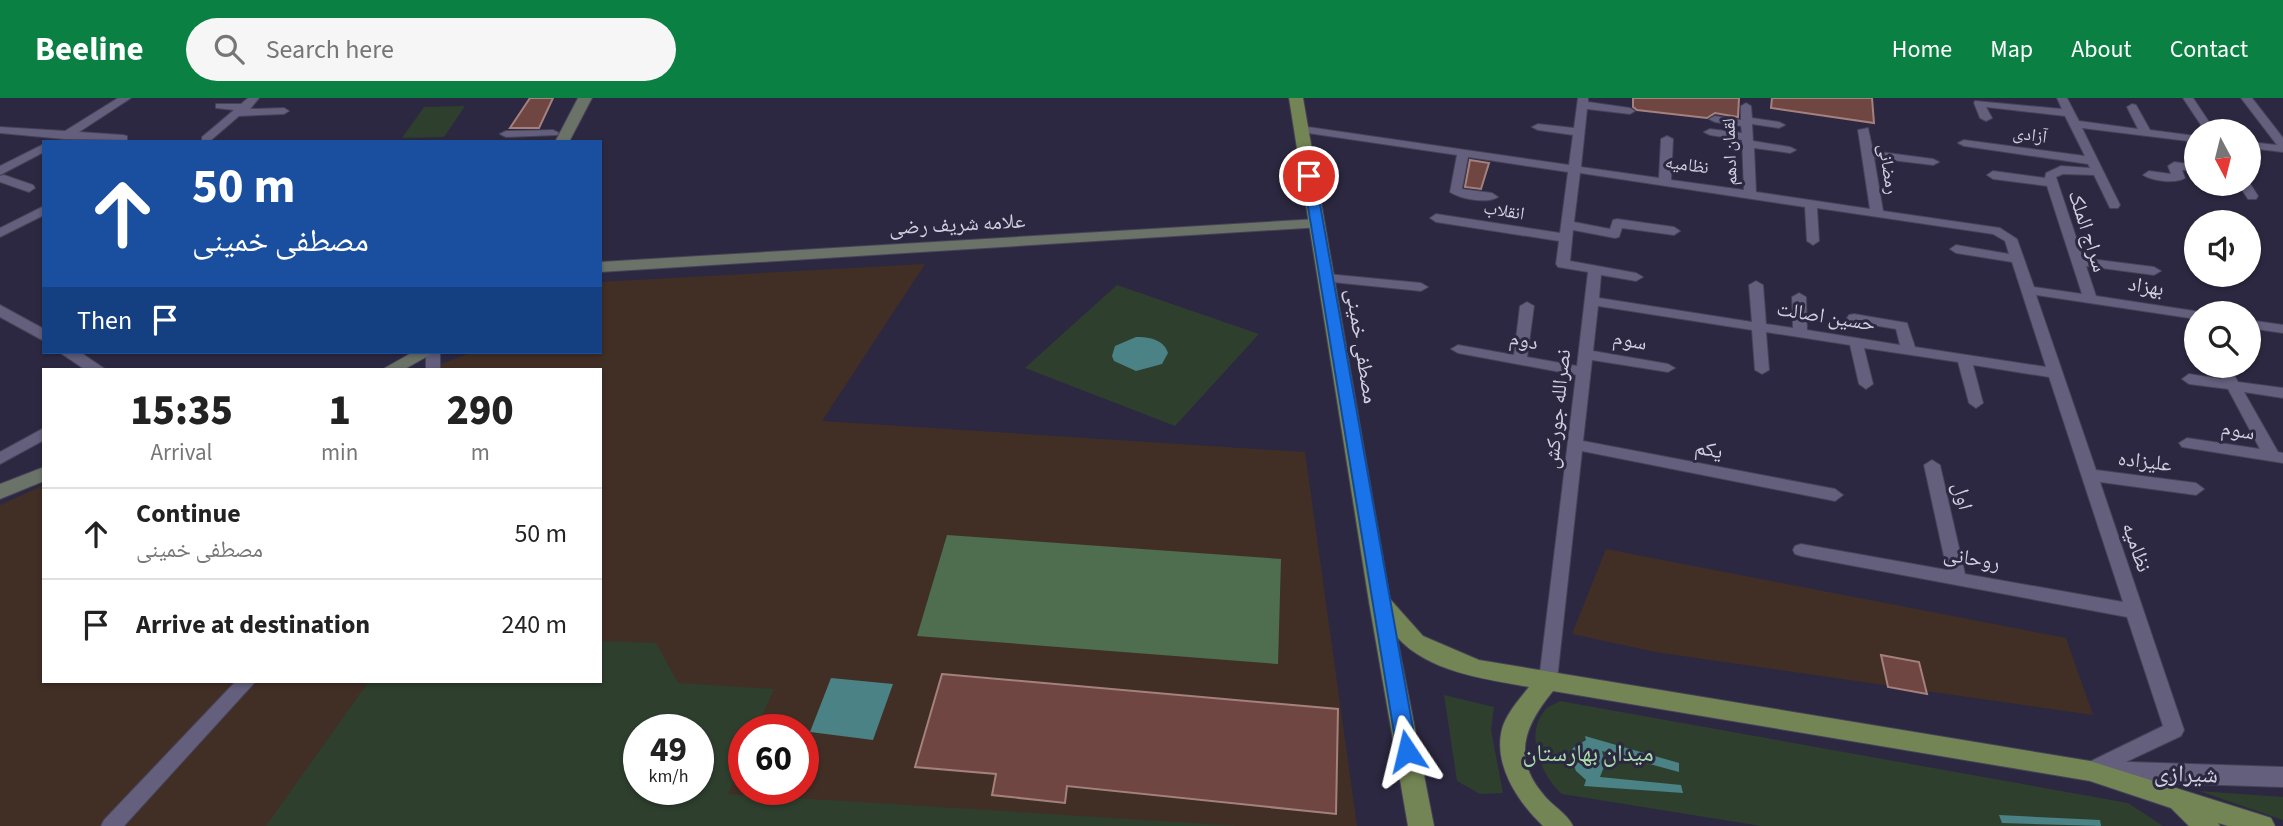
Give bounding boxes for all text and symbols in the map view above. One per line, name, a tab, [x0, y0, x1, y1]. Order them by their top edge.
search box	[186, 18, 676, 81]
text: Beeline	[35, 26, 144, 73]
icon: search	[210, 30, 248, 68]
text: Search here	[266, 31, 394, 68]
text: Home	[1892, 32, 1952, 67]
text: Map	[1990, 32, 2033, 67]
text: About	[2071, 32, 2132, 67]
text: Contact	[2170, 32, 2248, 67]
street label: لقمان ادهم	[1716, 118, 1744, 186]
north arrow	[2184, 119, 2261, 196]
map controls	[2184, 119, 2261, 378]
street label: آزادی	[2011, 120, 2049, 150]
street label: رمضانی	[1872, 142, 1904, 196]
pin	[1279, 146, 1339, 206]
street label: نظامیه	[1664, 150, 1710, 180]
text: 50 m	[192, 152, 296, 222]
icon: arrive	[1290, 157, 1328, 195]
icon: ahead	[77, 168, 168, 259]
street label: سراج الملک	[2061, 186, 2115, 276]
street label: انقلاب	[1482, 195, 1526, 227]
street label: علامه شریف رضی	[888, 205, 1026, 243]
button: sound	[2184, 210, 2261, 287]
text: مصطفی خمینی	[192, 218, 369, 264]
street label: بهزاد	[2126, 268, 2166, 304]
street label: مصطفی خمینی	[1338, 286, 1386, 406]
street label: حسین اصالت	[1774, 293, 1878, 339]
icon: arrive	[146, 301, 184, 339]
button: search	[2184, 301, 2261, 378]
text: Then	[77, 302, 132, 339]
street label: سوم	[1611, 322, 1649, 358]
street label: دوم	[1507, 323, 1541, 357]
street label: نصرالله جورکش	[1536, 348, 1578, 470]
text: 15:35	[130, 381, 233, 441]
text: 1	[328, 381, 351, 441]
text: 290	[447, 381, 514, 441]
street label: سوم	[2219, 413, 2257, 447]
street label: یکم	[1692, 432, 1726, 466]
text: Arrival	[151, 436, 212, 469]
text: min	[321, 436, 358, 469]
text: m	[471, 436, 490, 469]
street label: علیزاده	[2116, 443, 2174, 479]
street label: اول	[1945, 479, 1981, 513]
text: Continue	[136, 495, 241, 532]
icon: ahead	[77, 515, 115, 553]
text: 50 m	[514, 515, 567, 552]
street label: نظامیه	[2115, 518, 2159, 576]
text: مصطفی خمینی	[136, 533, 263, 566]
street label: روحانی	[1941, 538, 2003, 578]
icon: arrive	[77, 606, 115, 644]
text: Arrive at destination	[136, 606, 370, 643]
text: 240 m	[501, 606, 567, 643]
speed limit sign: 60	[728, 714, 819, 805]
position arrow	[1370, 714, 1444, 788]
text: 49	[650, 725, 687, 775]
park label: میدان بهارستان	[1522, 736, 1654, 771]
street label: شیرازی	[2153, 755, 2219, 793]
text: km/h	[649, 764, 688, 789]

